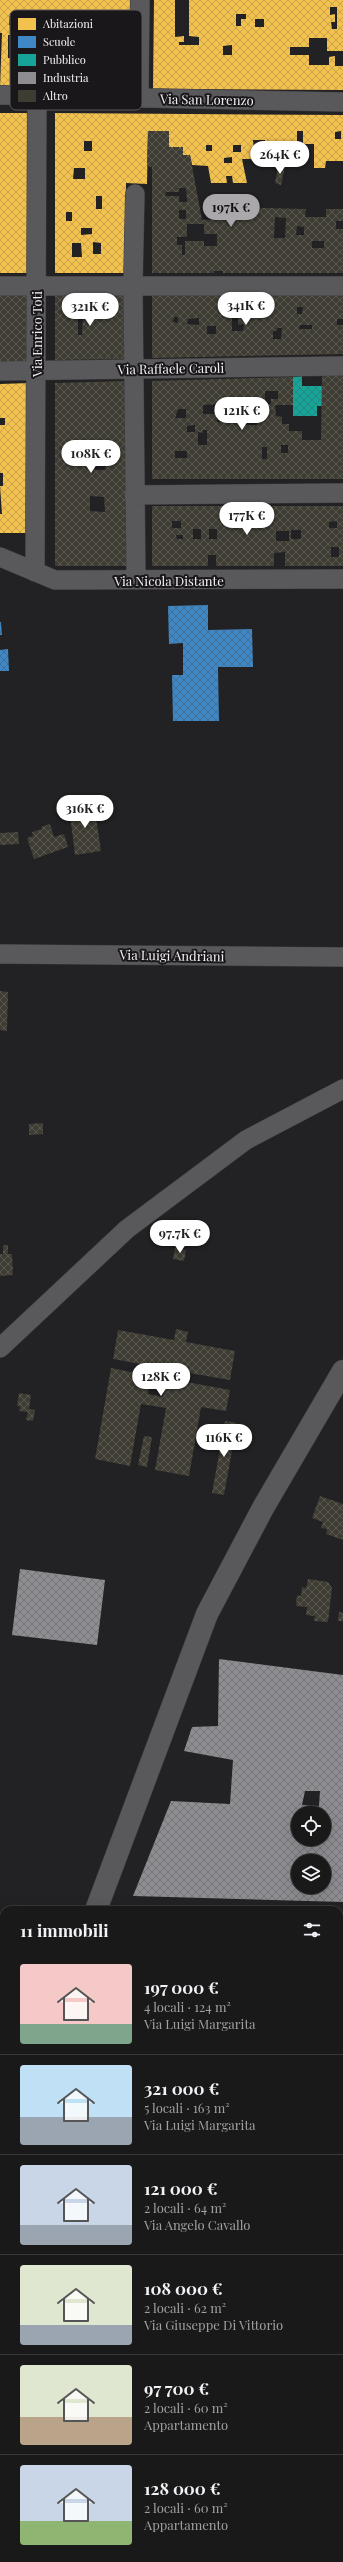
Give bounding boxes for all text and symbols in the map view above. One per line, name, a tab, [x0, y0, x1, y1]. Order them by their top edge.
legend	[10, 10, 142, 110]
text: Abitazioni	[42, 16, 93, 31]
text: Scuole	[43, 34, 76, 49]
text: Pubblico	[43, 52, 86, 67]
text: Industria	[43, 70, 89, 85]
text: Altro	[42, 88, 68, 103]
street label: Via San Lorenzo	[159, 90, 254, 108]
pin: 264K €	[247, 141, 313, 175]
text: 264K €	[259, 145, 301, 162]
pin: 197K €	[198, 194, 264, 228]
text: 197K €	[212, 198, 250, 215]
street label: Via Enrico Toti	[28, 291, 45, 378]
pin: 341K €	[213, 292, 279, 326]
pin: 321K €	[57, 293, 123, 327]
text: 341K €	[227, 296, 265, 313]
text: 321K €	[71, 297, 109, 314]
street label: Via Raffaele Caroli	[117, 359, 225, 377]
pin: 121K €	[209, 397, 275, 431]
text: 121K €	[223, 401, 261, 418]
pin: 108K €	[58, 440, 124, 474]
text: 108K €	[70, 444, 112, 461]
pin: 177K €	[214, 502, 280, 536]
text: 177K €	[228, 506, 266, 523]
street label: Via Nicola Distante	[113, 572, 224, 589]
pin: 316K €	[52, 795, 118, 829]
text: 316K €	[65, 799, 105, 816]
street label: Via Luigi Andriani	[118, 946, 225, 964]
pin: 97.7K €	[143, 1220, 217, 1254]
text: 97.7K €	[159, 1224, 201, 1241]
pin: 128K €	[128, 1363, 194, 1397]
text: 128K €	[141, 1367, 181, 1384]
pin: 116K €	[191, 1424, 257, 1458]
text: 116K €	[205, 1428, 243, 1445]
map controls	[291, 1806, 331, 1894]
button: locate	[291, 1806, 331, 1846]
button: layers	[291, 1854, 331, 1894]
text: 11 immobili	[20, 1919, 109, 1941]
icon: filters	[301, 1919, 323, 1941]
text: 197 000 €	[144, 1976, 219, 1998]
icon: home	[52, 1980, 100, 2028]
text: 4 locali · 124 m²	[144, 1998, 231, 2015]
text: Via Luigi Margarita	[144, 2015, 256, 2032]
text: 321 000 €	[144, 2077, 219, 2099]
icon: home	[52, 2081, 100, 2129]
text: 5 locali · 163 m²	[144, 2099, 230, 2116]
text: Via Luigi Margarita	[144, 2116, 256, 2133]
text: 121 000 €	[144, 2177, 218, 2199]
icon: home	[52, 2181, 100, 2229]
text: 2 locali · 64 m²	[144, 2199, 226, 2216]
text: Via Angelo Cavallo	[144, 2216, 250, 2233]
text: 108 000 €	[144, 2277, 223, 2299]
icon: home	[52, 2281, 100, 2329]
text: 2 locali · 62 m²	[144, 2299, 226, 2316]
text: Via Giuseppe Di Vittorio	[144, 2316, 283, 2333]
text: 97 700 €	[144, 2377, 209, 2399]
icon: home	[52, 2381, 100, 2429]
text: 2 locali · 60 m²	[144, 2399, 228, 2416]
text: Appartamento	[144, 2416, 228, 2433]
text: 128 000 €	[144, 2477, 221, 2499]
icon: home	[52, 2481, 100, 2529]
text: 2 locali · 60 m²	[144, 2499, 228, 2516]
text: Appartamento	[144, 2516, 228, 2533]

